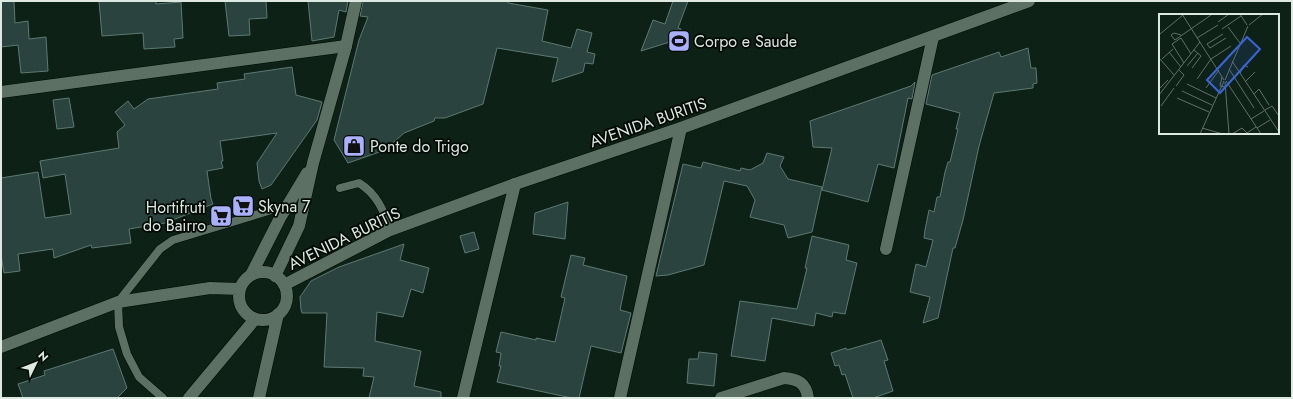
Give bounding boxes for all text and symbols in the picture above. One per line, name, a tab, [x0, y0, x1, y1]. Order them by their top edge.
inset map	[1159, 14, 1279, 134]
sports icon: Corpo e Saude	[666, 28, 692, 54]
place label: Corpo e Saude	[694, 30, 797, 53]
street label: AVENIDA BURITIS	[587, 92, 710, 153]
shop icon: Ponte do Trigo	[341, 133, 367, 159]
place label: Ponte do Trigo	[370, 135, 469, 158]
supermarket icon: Skyna 7	[230, 193, 256, 219]
place label: Skyna 7	[258, 195, 311, 218]
place label: Hortifruti do Bairro	[143, 196, 206, 237]
street label: AVENIDA BURITIS	[284, 201, 404, 276]
supermarket icon: Hortifruti do Bairro	[208, 203, 234, 229]
north arrow	[16, 343, 56, 383]
text: N	[34, 348, 52, 365]

